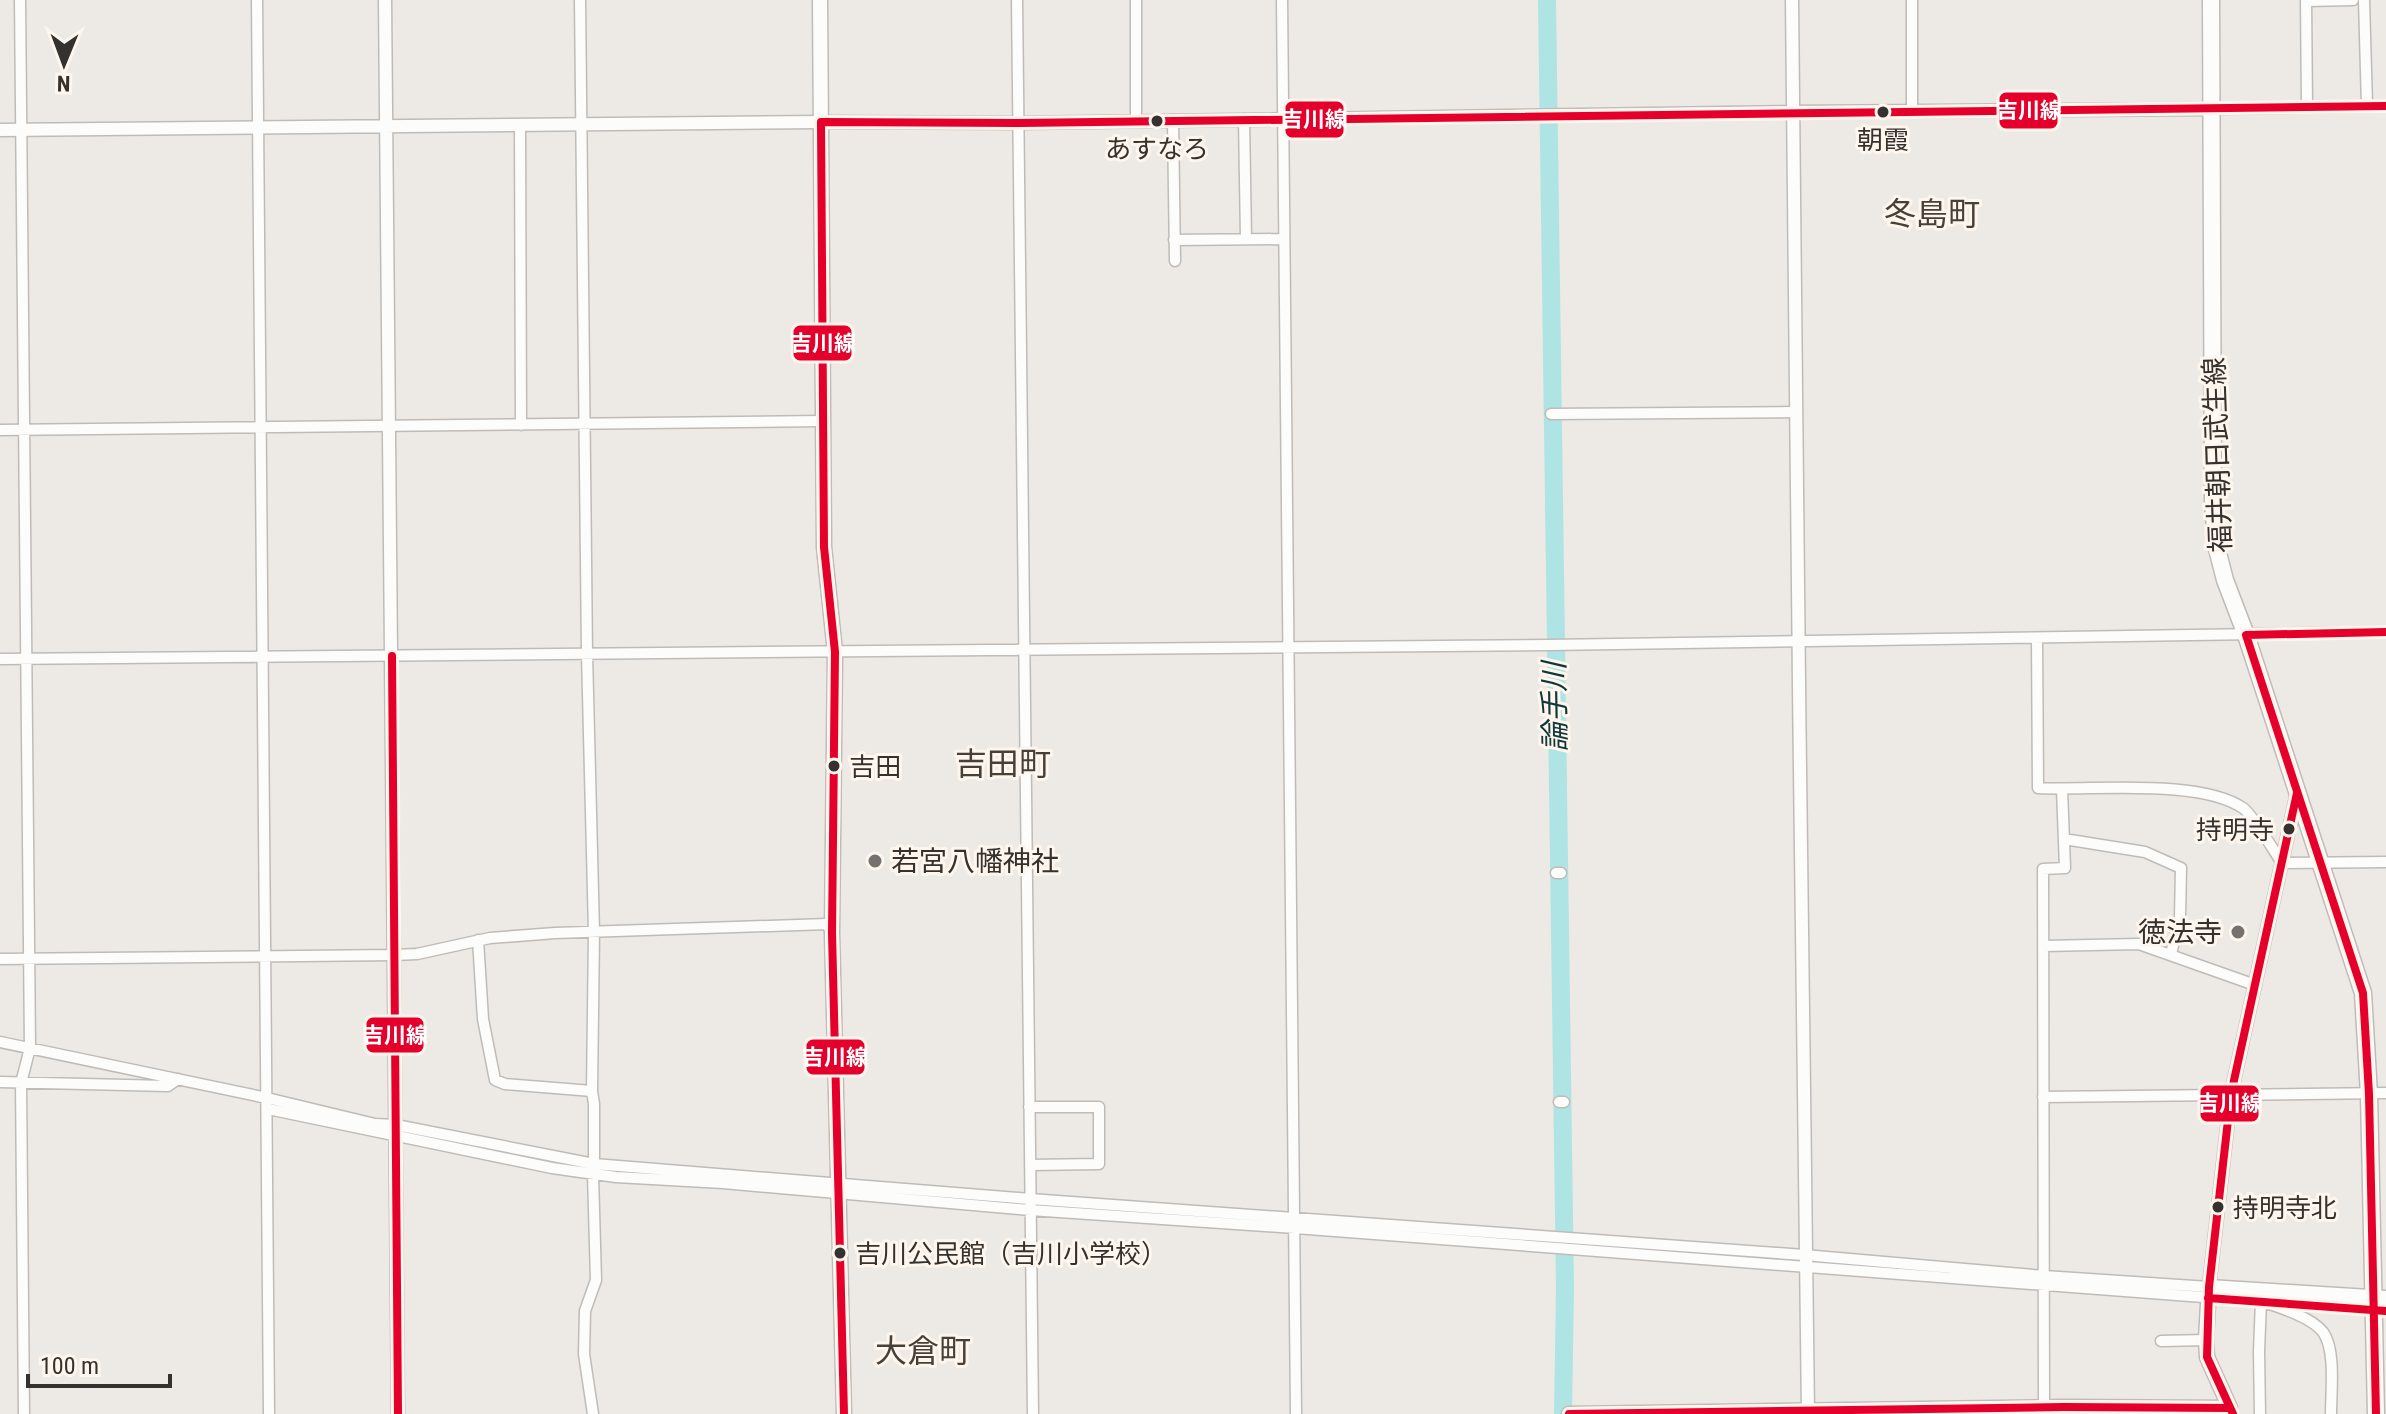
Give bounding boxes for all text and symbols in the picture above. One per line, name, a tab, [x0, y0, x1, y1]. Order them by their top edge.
north arrow	[24, 24, 104, 104]
text: N	[57, 71, 71, 96]
line badge: 吉川線	[1998, 91, 2059, 130]
text: 吉川線	[1996, 98, 2062, 123]
line badge: 吉川線	[1284, 100, 1345, 139]
marker: 朝霞	[1875, 104, 1891, 120]
text: 吉川線	[1281, 107, 1347, 132]
marker: あすなろ	[1149, 113, 1165, 129]
place label: 朝霞	[1857, 125, 1909, 155]
place label: あすなろ	[1105, 134, 1209, 164]
district label: 冬島町	[1884, 195, 1980, 233]
line badge: 吉川線	[792, 324, 853, 362]
text: 吉川線	[790, 331, 856, 356]
street label: 福井朝日武生線	[2198, 356, 2237, 554]
water label: 論手川	[1536, 659, 1573, 752]
district label: 吉田町	[955, 745, 1051, 783]
place label: 吉田	[849, 752, 901, 782]
marker: 吉田	[826, 758, 842, 774]
place label: 持明寺	[2196, 815, 2274, 845]
marker: 持明寺	[2281, 821, 2297, 837]
place label: 若宮八幡神社	[891, 845, 1059, 878]
marker: 若宮八幡神社	[866, 852, 884, 870]
place label: 徳法寺	[2138, 916, 2222, 949]
marker: 徳法寺	[2229, 923, 2247, 941]
line badge: 吉川線	[365, 1016, 425, 1054]
text: 吉川線	[362, 1023, 428, 1048]
line badge: 吉川線	[805, 1038, 866, 1076]
text: 吉川線	[802, 1045, 868, 1070]
line badge: 吉川線	[2199, 1084, 2260, 1123]
text: 吉川線	[2197, 1091, 2263, 1116]
place label: 持明寺北	[2233, 1193, 2337, 1223]
marker: 持明寺北	[2210, 1199, 2226, 1215]
place label: 吉川公民館（吉川小学校）	[855, 1239, 1167, 1269]
marker: 吉川公民館（吉川小学校）	[832, 1245, 848, 1261]
district label: 大倉町	[875, 1332, 971, 1370]
scale bar	[28, 1338, 170, 1388]
text: 100 m	[40, 1352, 99, 1380]

